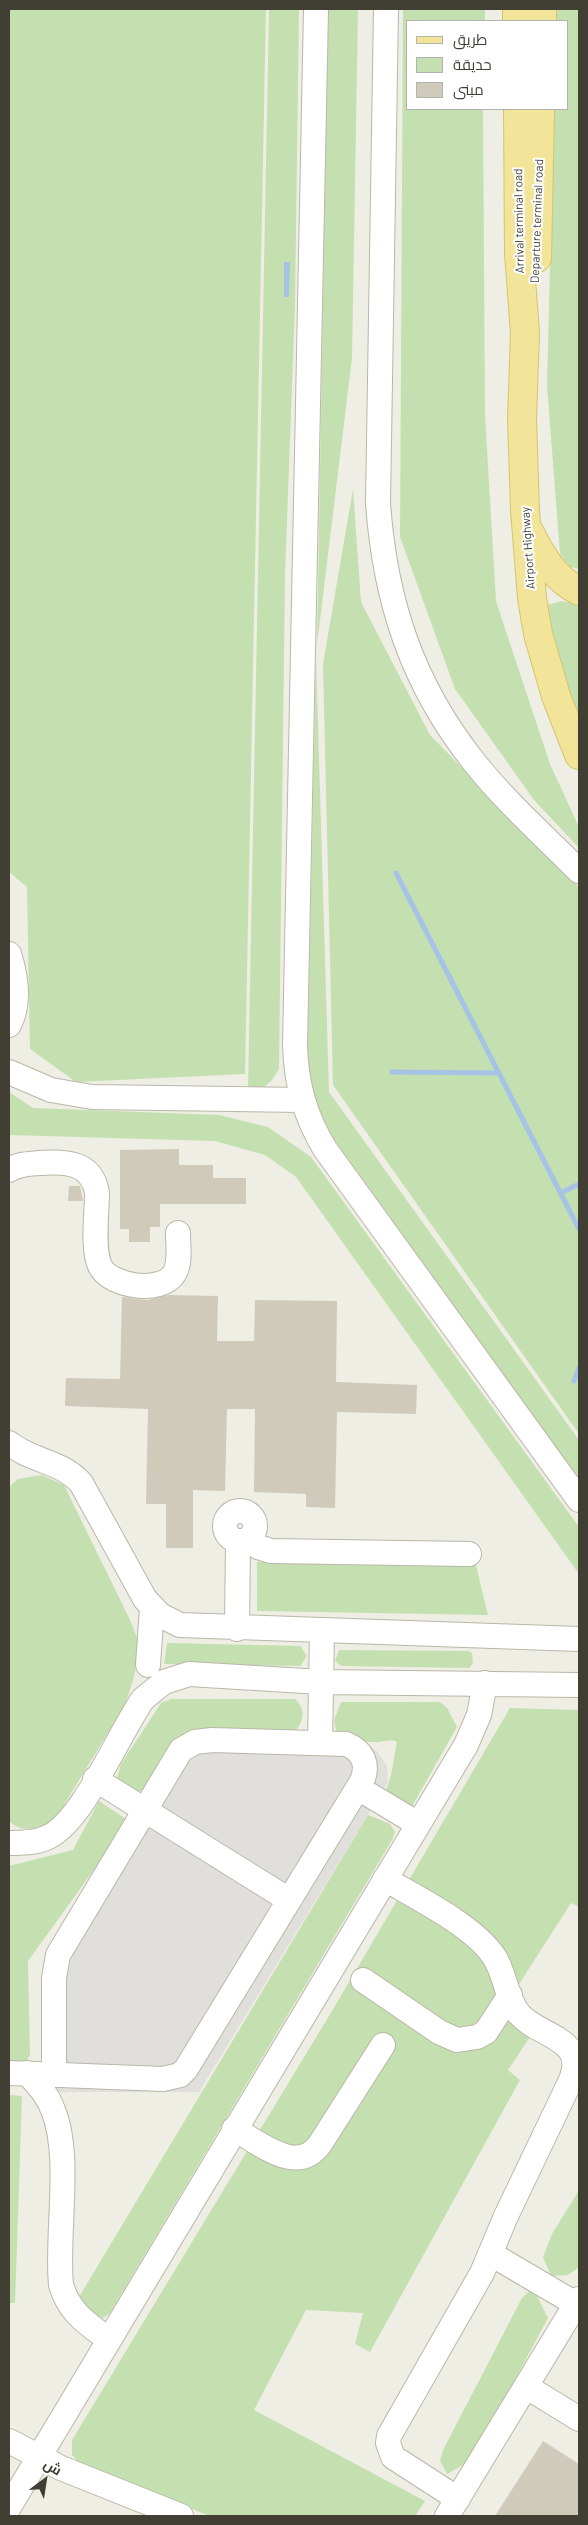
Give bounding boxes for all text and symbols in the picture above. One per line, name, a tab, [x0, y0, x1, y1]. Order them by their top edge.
legend	[406, 20, 568, 110]
text: طريق	[453, 30, 487, 48]
text: حديقة	[453, 55, 492, 73]
text: مبنى	[453, 80, 484, 98]
street label: Departure terminal road	[528, 159, 546, 283]
street label: Arrival terminal road	[511, 168, 527, 274]
street label: Airport Highway	[518, 506, 538, 590]
north arrow	[20, 2455, 70, 2505]
text: ش	[41, 2455, 65, 2479]

